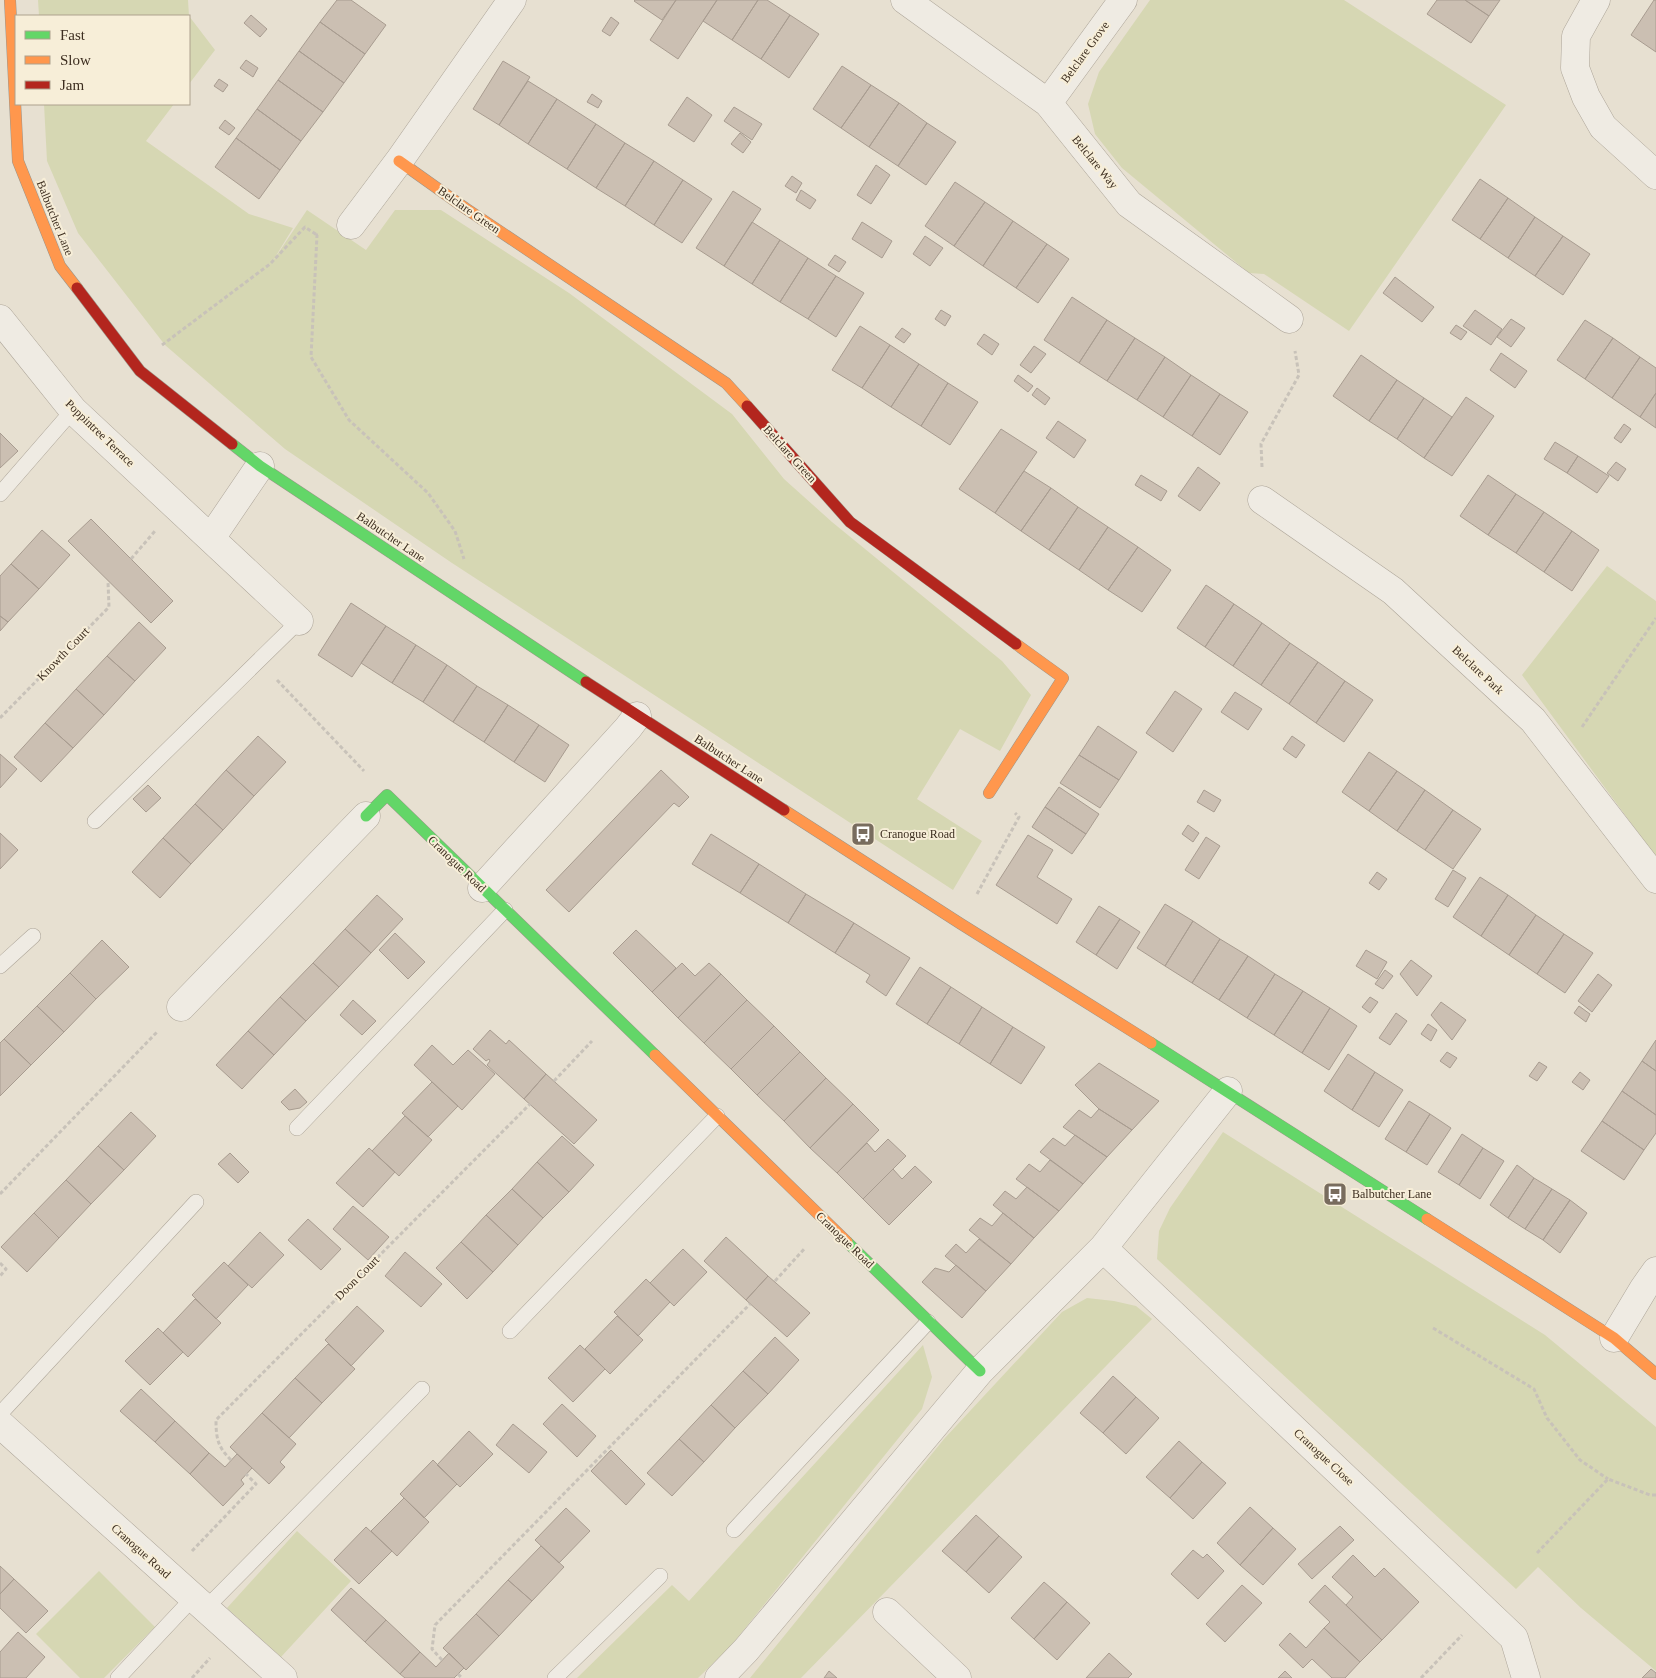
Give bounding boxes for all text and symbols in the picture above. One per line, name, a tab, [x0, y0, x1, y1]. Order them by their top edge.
legend	[15, 15, 190, 105]
street label: Belclare Grove	[1058, 18, 1112, 86]
text: Fast	[60, 27, 86, 43]
text: Slow	[60, 52, 91, 68]
text: Jam	[60, 77, 84, 93]
street label: Belclare Way	[1069, 133, 1121, 191]
street label: Balbutcher Lane	[34, 178, 76, 258]
street label: Belclare Green	[435, 184, 503, 236]
street label: Poppintree Terrace	[63, 397, 137, 469]
street label: Belclare Green	[761, 422, 819, 486]
street label: Balbutcher Lane	[354, 509, 428, 565]
street label: Knowth Court	[34, 624, 92, 684]
street label: Belclare Park	[1449, 643, 1507, 697]
street label: Balbutcher Lane	[692, 731, 766, 787]
bus stop icon: Cranogue Road	[850, 821, 876, 847]
place label: Cranogue Road	[880, 827, 955, 841]
street label: Cranogue Road	[425, 833, 489, 895]
bus stop icon: Balbutcher Lane	[1322, 1181, 1348, 1207]
place label: Balbutcher Lane	[1352, 1187, 1432, 1201]
street label: Cranogue Road	[813, 1209, 877, 1271]
street label: Doon Court	[332, 1252, 383, 1303]
street label: Cranogue Close	[1291, 1426, 1357, 1488]
street label: Cranogue Road	[108, 1521, 174, 1581]

